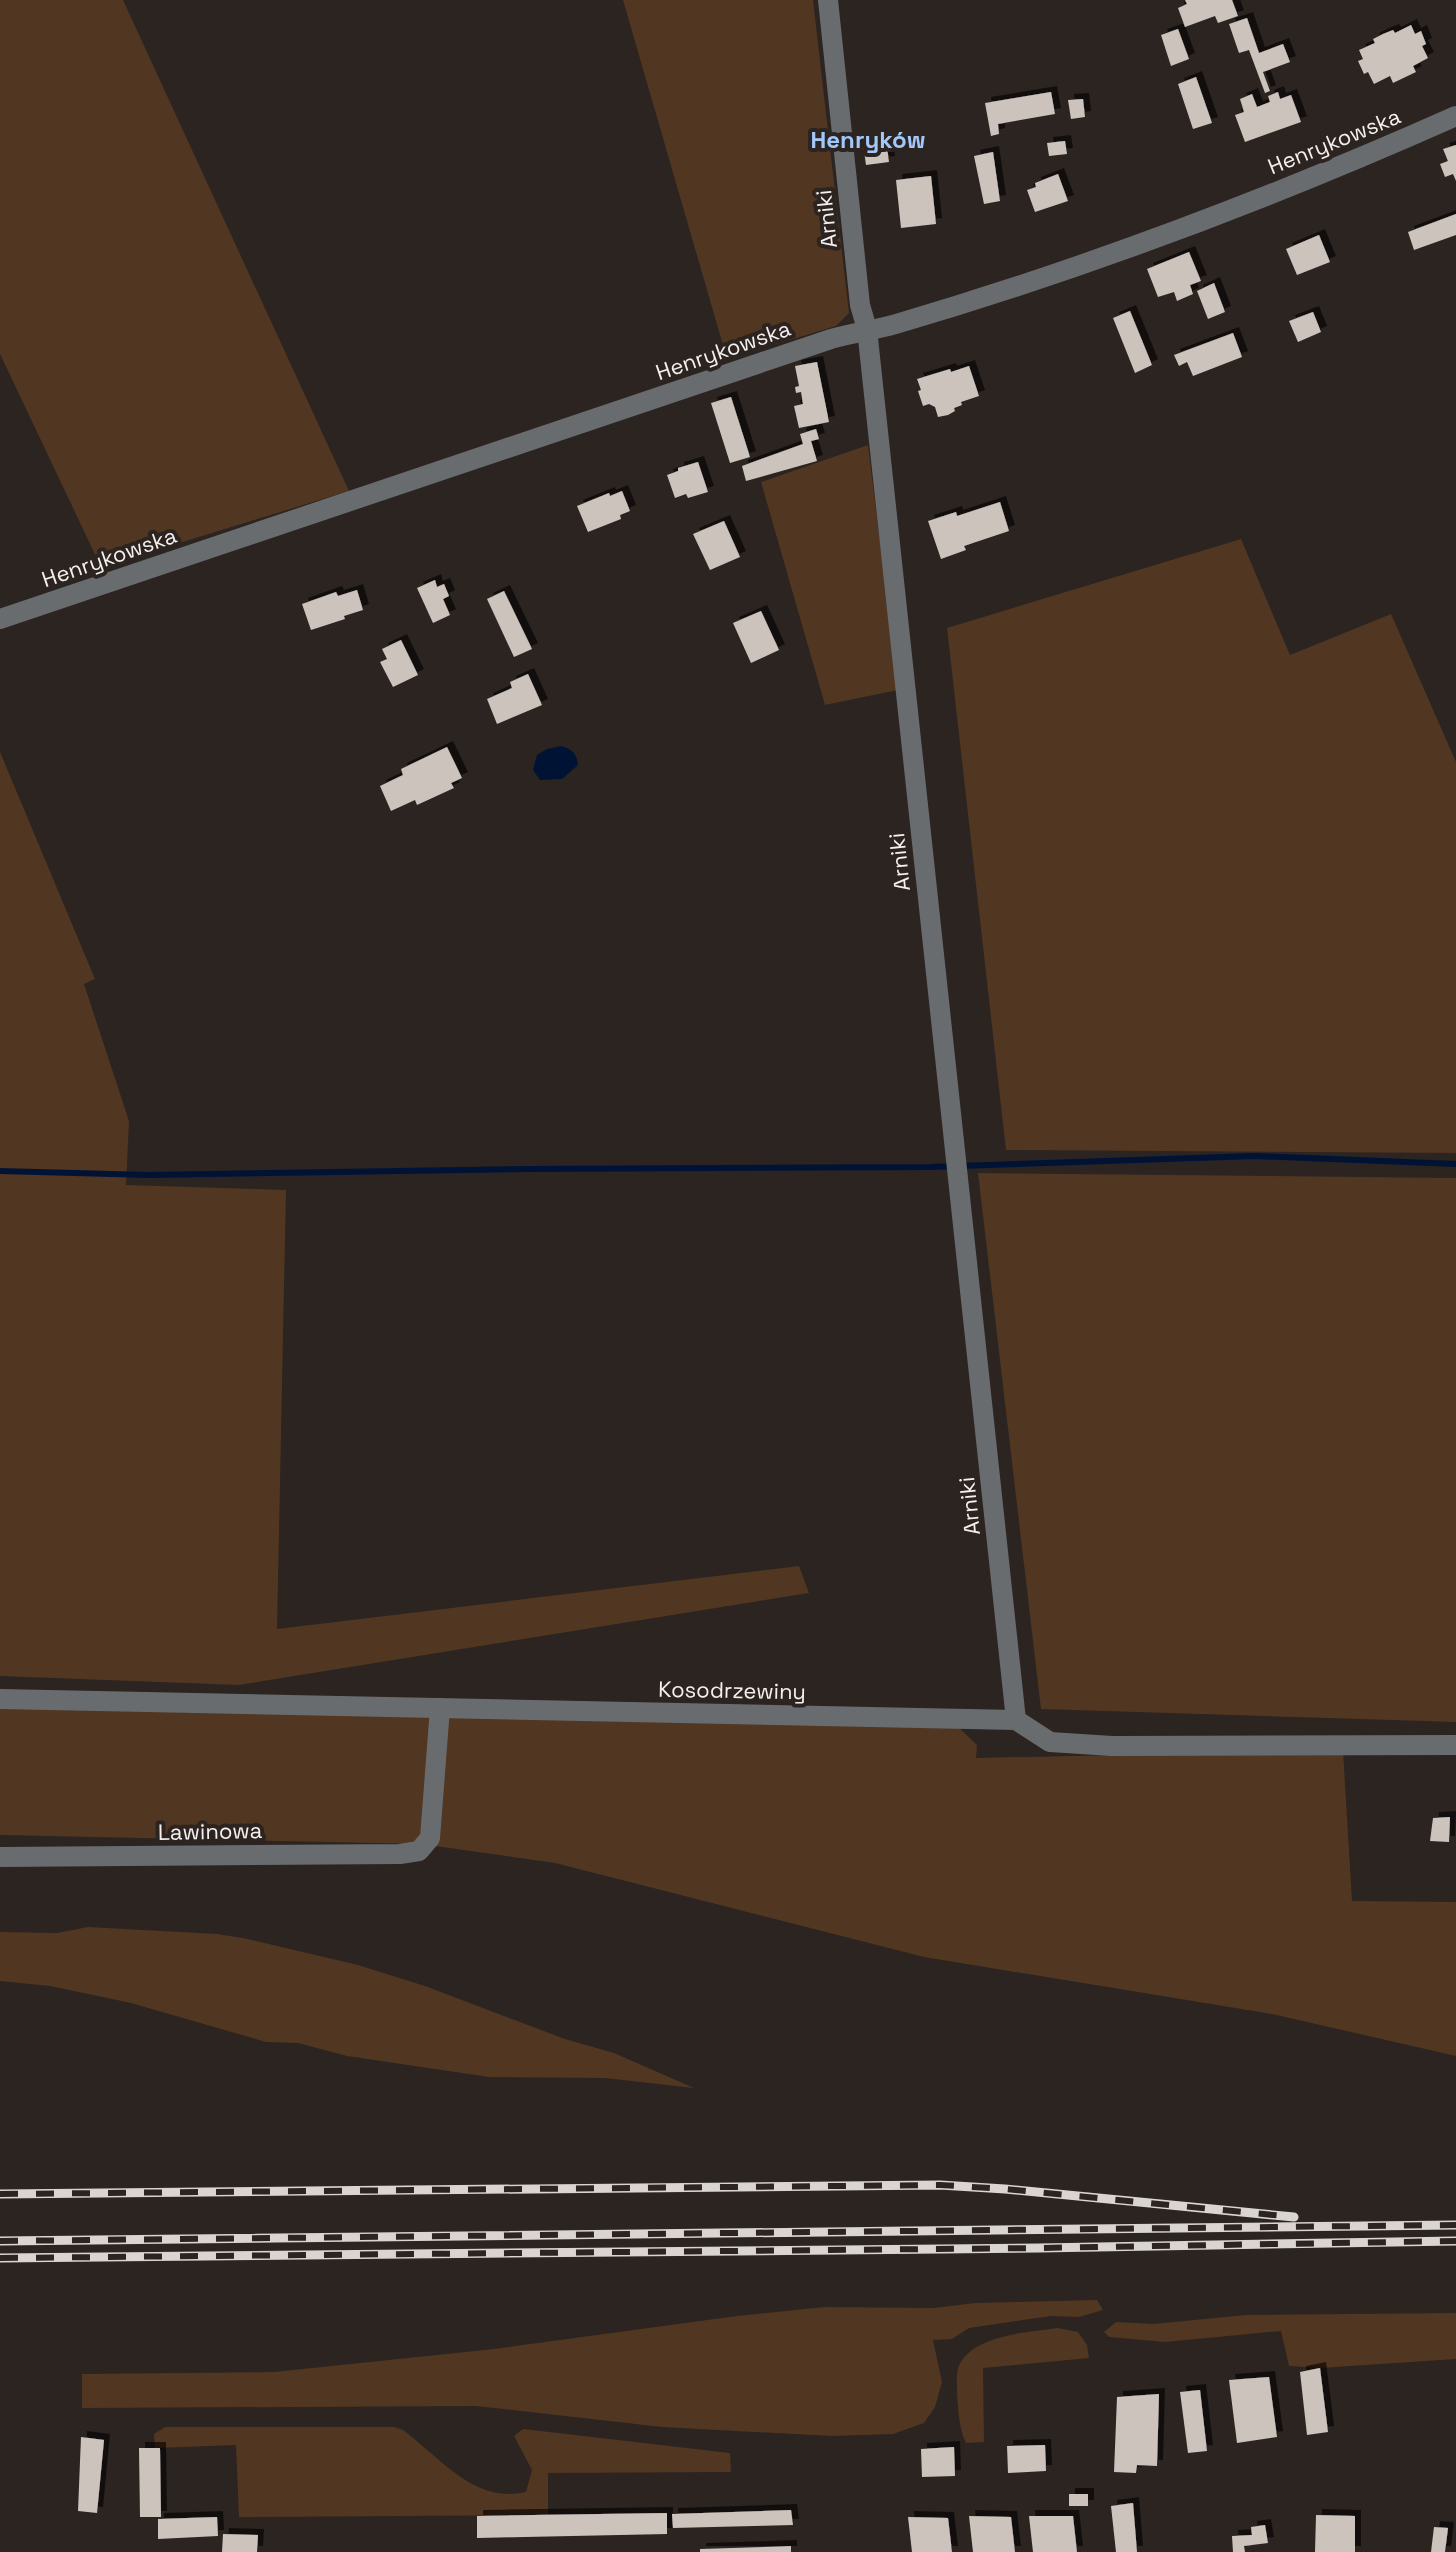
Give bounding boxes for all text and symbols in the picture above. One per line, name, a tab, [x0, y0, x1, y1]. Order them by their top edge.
street label: Henrykowska	[1264, 102, 1405, 180]
district label: Henryków	[811, 124, 925, 155]
street label: Arniki	[809, 189, 843, 249]
street label: Henrykowska	[652, 314, 794, 386]
street label: Henrykowska	[38, 521, 180, 593]
street label: Arniki	[882, 832, 916, 892]
street label: Arniki	[952, 1476, 986, 1536]
street label: Kosodrzewiny	[658, 1675, 806, 1705]
street label: Lawinowa	[158, 1816, 263, 1846]

